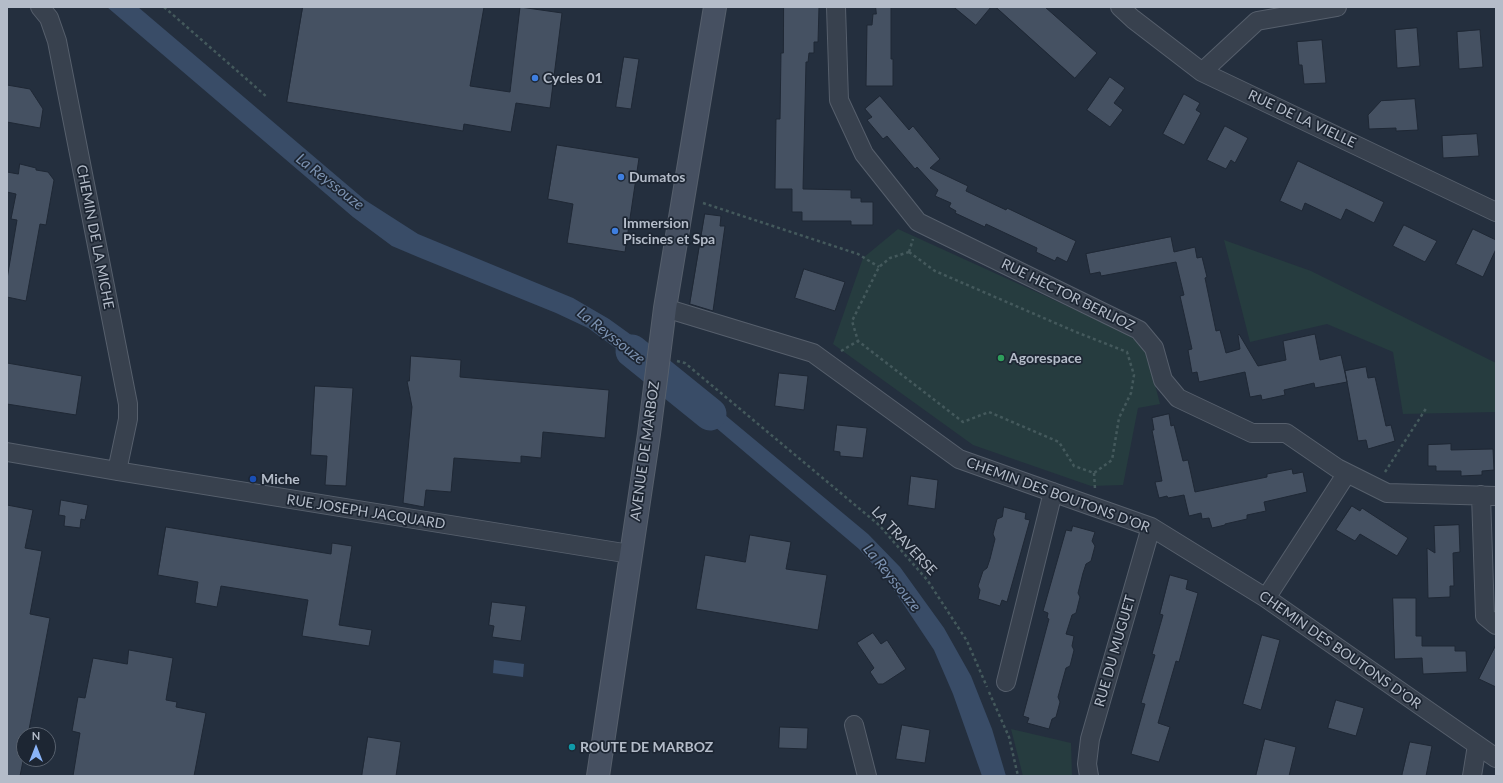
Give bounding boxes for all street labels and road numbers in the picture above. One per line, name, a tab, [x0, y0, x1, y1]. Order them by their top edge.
street label: RUE DE LA VIELLE	[1245, 87, 1359, 151]
street label: CHEMIN DE LA MICHE	[73, 163, 117, 311]
street label: RUE HECTOR BERLIOZ	[999, 255, 1137, 335]
street label: AVENUE DE MARBOZ	[627, 380, 663, 522]
street label: CHEMIN DES BOUTONS D'OR	[964, 454, 1152, 536]
street label: RUE JOSEPH JACQUARD	[285, 491, 447, 533]
street label: LA TRAVERSE	[868, 503, 940, 579]
street label: CHEMIN DES BOUTONS D'OR	[1256, 587, 1424, 713]
street label: RUE DU MUGUET	[1091, 593, 1139, 709]

